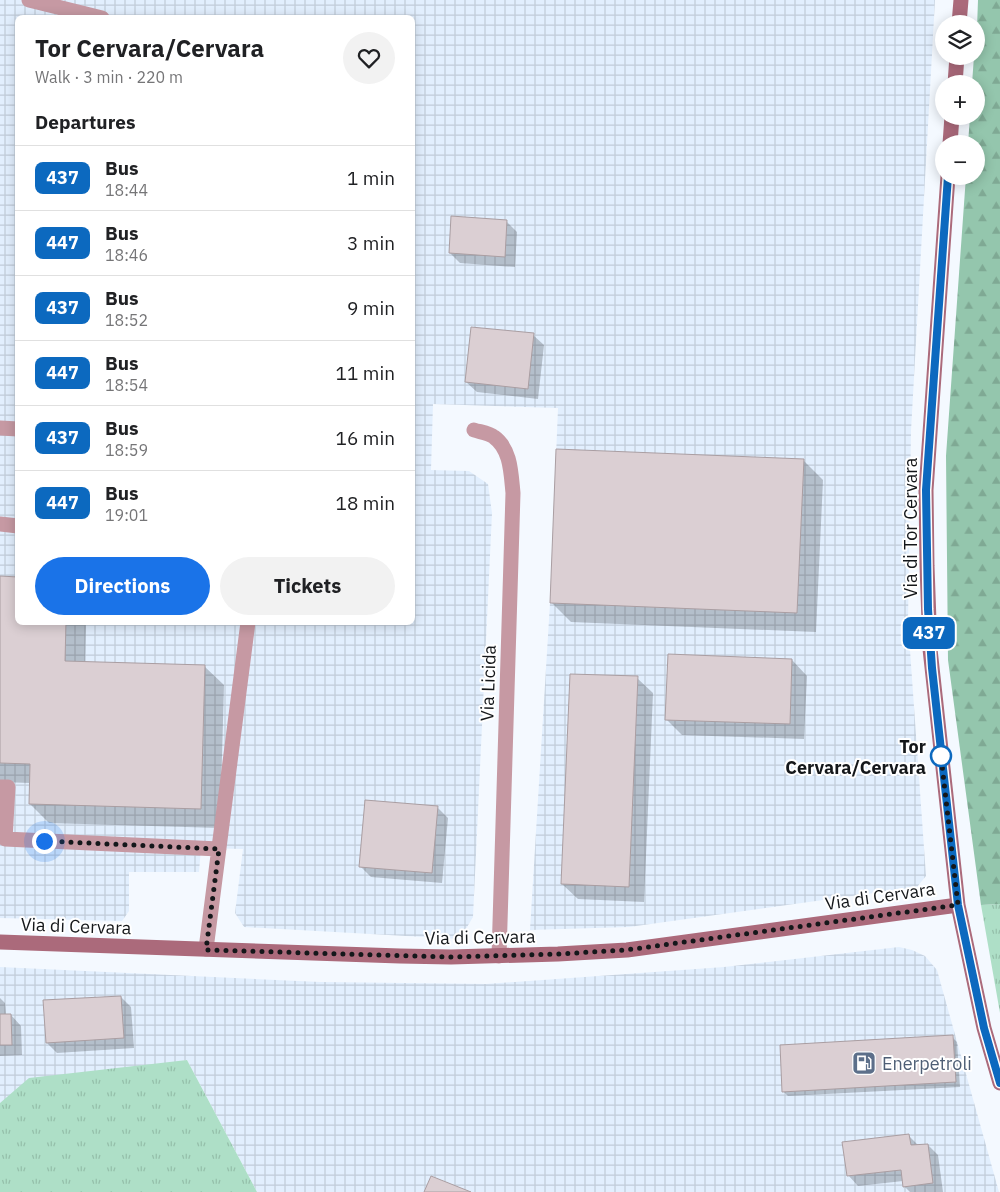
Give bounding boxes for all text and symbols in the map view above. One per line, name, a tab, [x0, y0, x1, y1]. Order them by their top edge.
map controls	[935, 15, 985, 185]
button: layers	[935, 15, 985, 65]
text: Tor Cervara/Cervara	[35, 32, 264, 64]
button: heart	[343, 32, 395, 84]
text: Walk · 3 min · 220 m	[35, 67, 183, 87]
button: +	[935, 75, 985, 125]
text: Departures	[35, 110, 135, 134]
button: −	[935, 135, 985, 185]
text: Bus	[105, 156, 139, 180]
text: 437	[46, 166, 79, 189]
text: 1 min	[347, 166, 395, 190]
text: 18:44	[105, 180, 148, 200]
text: Bus	[105, 221, 139, 245]
text: 447	[46, 231, 79, 254]
text: 3 min	[347, 231, 395, 255]
text: 18:46	[105, 245, 148, 265]
text: Bus	[105, 286, 139, 310]
text: 437	[46, 296, 79, 319]
text: 9 min	[347, 296, 395, 320]
text: 18:52	[105, 310, 148, 330]
text: Bus	[105, 351, 139, 375]
text: 447	[46, 361, 79, 384]
text: 11 min	[336, 361, 395, 385]
text: 18:54	[105, 375, 148, 395]
text: Bus	[105, 416, 139, 440]
text: 437	[46, 426, 79, 449]
text: 16 min	[336, 426, 395, 450]
text: 18:59	[105, 440, 148, 460]
street label: Via di Tor Cervara	[899, 457, 922, 598]
text: Bus	[105, 481, 139, 505]
text: 447	[46, 491, 79, 514]
text: 18 min	[336, 491, 395, 515]
text: 19:01	[105, 505, 148, 525]
button: Directions	[35, 557, 210, 615]
button: Tickets	[220, 557, 395, 615]
line badge: 437	[900, 617, 958, 649]
text: 437	[913, 621, 945, 644]
street label: Via Licida	[475, 644, 501, 722]
place label: Tor Cervara/Cervara	[785, 735, 926, 779]
marker: Tor Cervara/Cervara	[930, 745, 952, 767]
your location	[32, 829, 57, 854]
street label: Via di Cervara	[824, 877, 937, 915]
street label: Via di Cervara	[20, 913, 132, 939]
street label: Via di Cervara	[424, 925, 536, 949]
fuel station icon: Enerpetroli	[851, 1050, 877, 1076]
place label: Enerpetroli	[882, 1052, 972, 1075]

